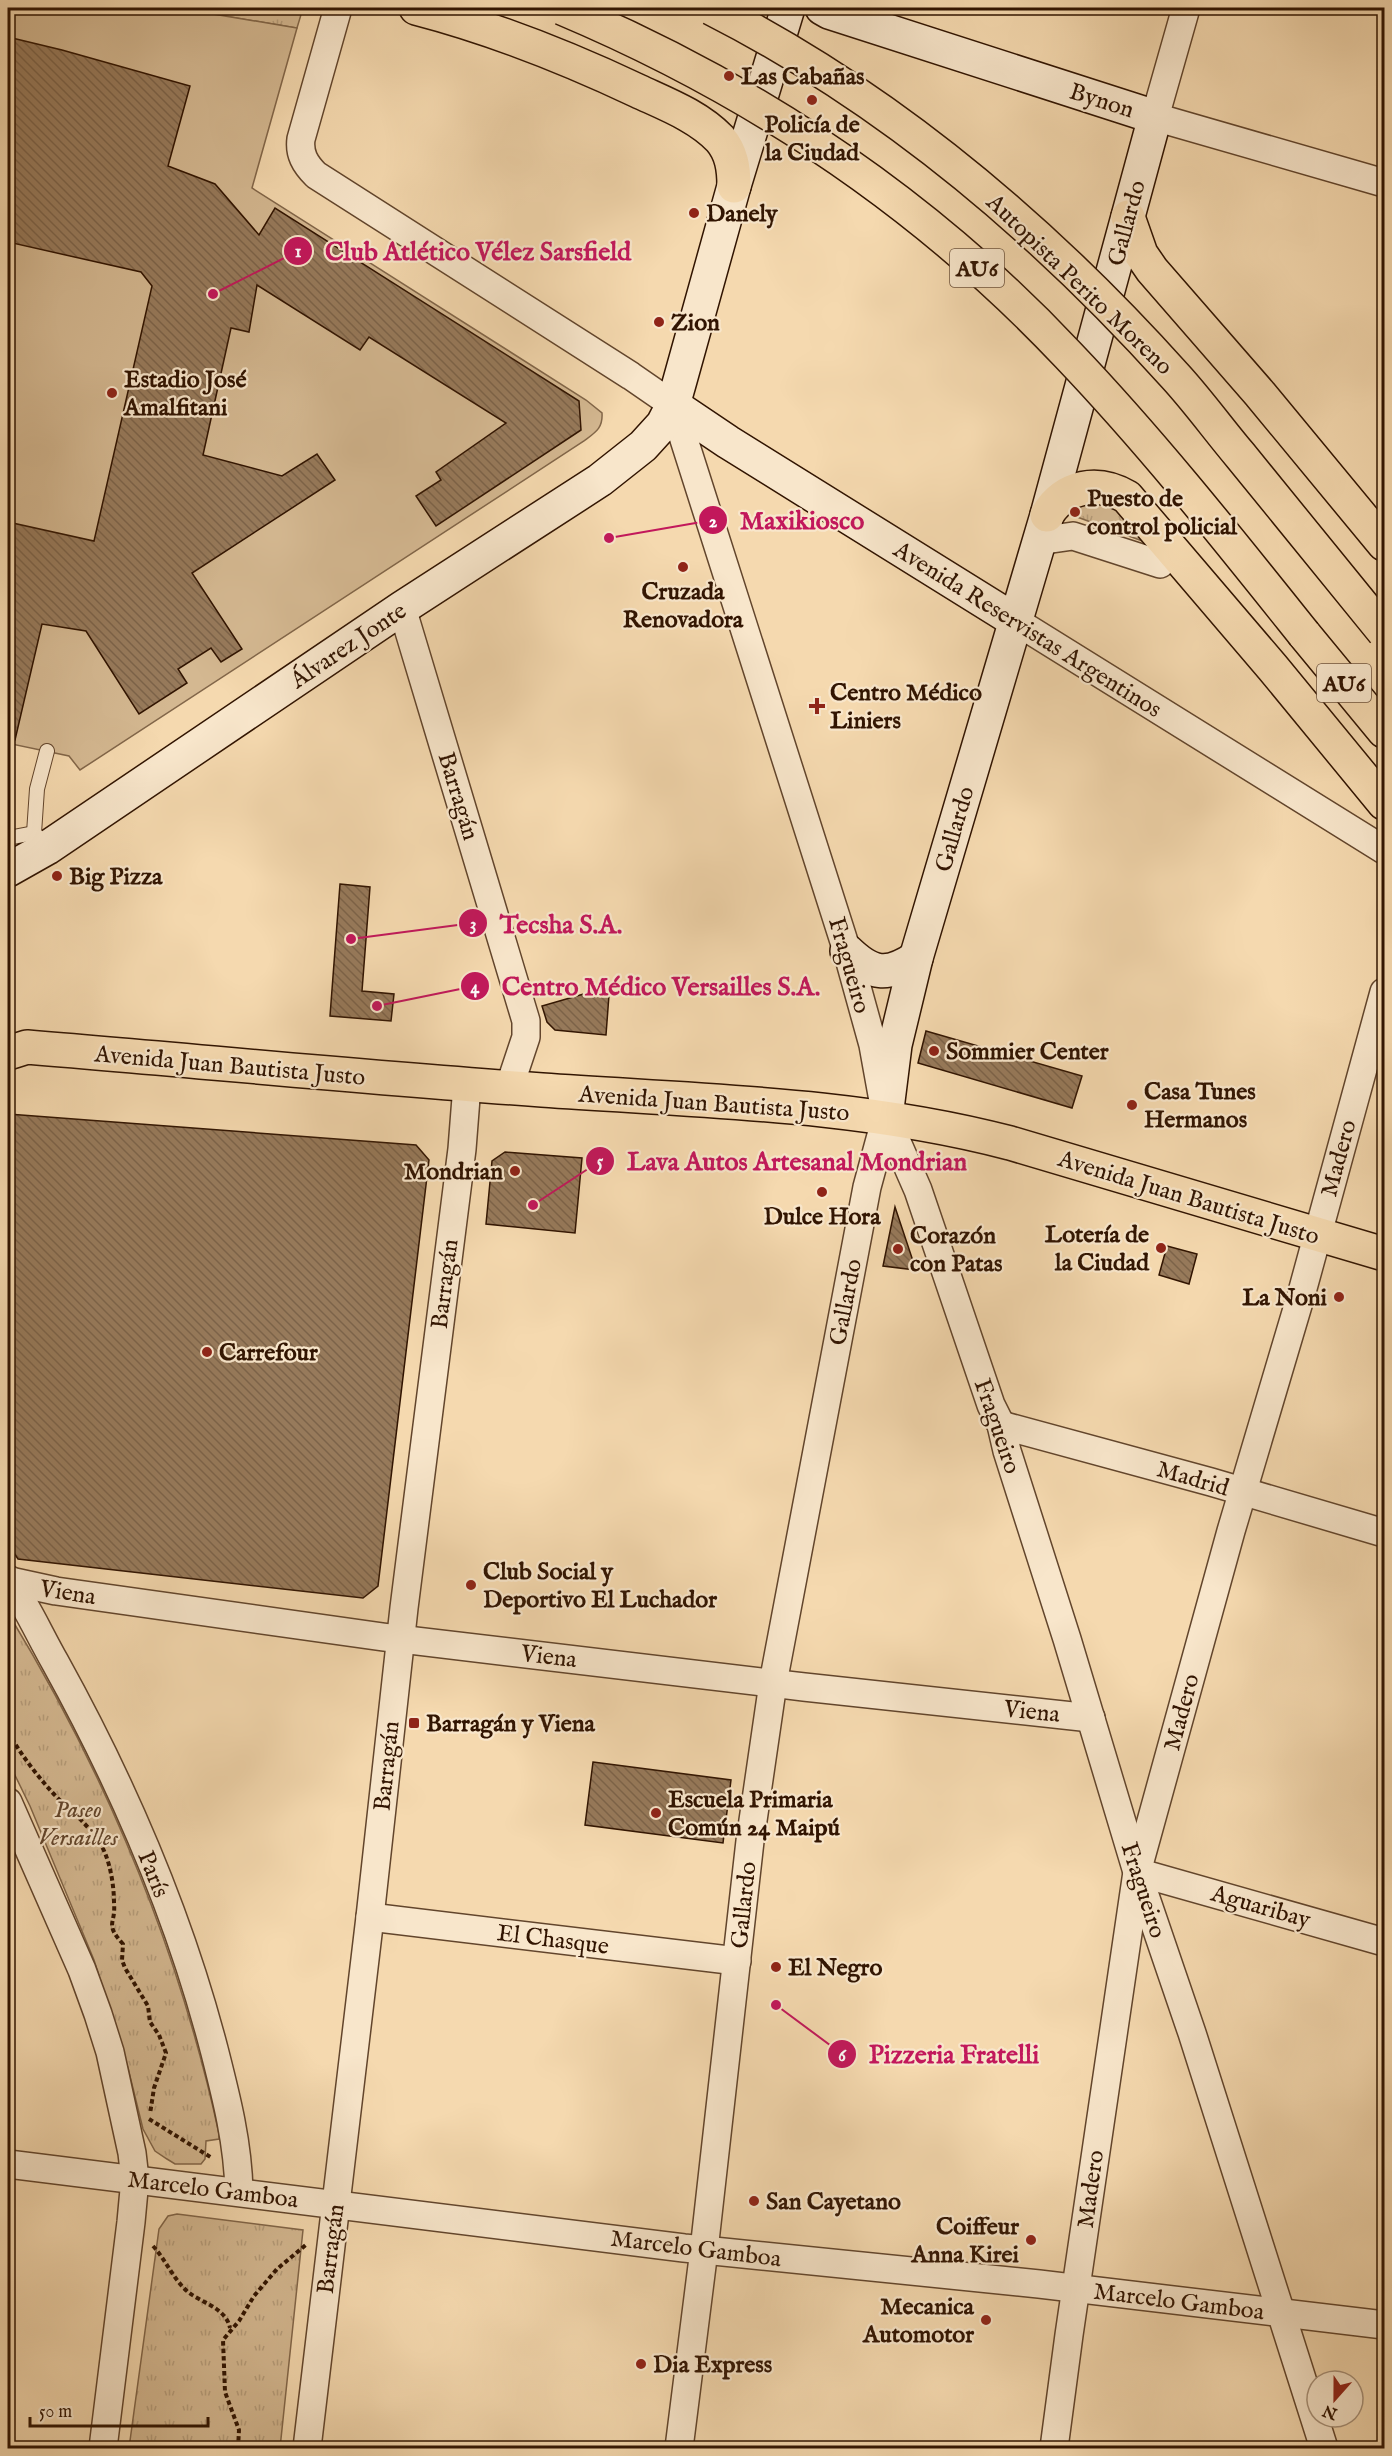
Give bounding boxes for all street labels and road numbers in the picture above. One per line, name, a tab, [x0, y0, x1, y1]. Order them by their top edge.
street label: Bynon	[1065, 76, 1138, 126]
street label: Gallardo	[1101, 177, 1154, 270]
street label: Autopista Perito Moreno	[978, 187, 1179, 382]
road number: AU6	[950, 249, 1004, 287]
street label: Avenida Reservistas Argentinos	[886, 534, 1167, 726]
street label: Álvarez Jonte	[284, 596, 413, 697]
road number: AU6	[1317, 664, 1371, 702]
street label: Barragán	[430, 749, 486, 844]
street label: Gallardo	[928, 783, 982, 876]
street label: Fragueiro	[820, 914, 877, 1017]
street label: Avenida Juan Bautista Justo	[92, 1039, 367, 1094]
street label: Avenida Juan Bautista Justo	[576, 1079, 850, 1129]
street label: Madero	[1314, 1116, 1365, 1200]
street label: Avenida Juan Bautista Justo	[1053, 1144, 1323, 1253]
street label: Barragán	[425, 1237, 466, 1331]
street label: Gallardo	[823, 1256, 870, 1348]
street label: Fragueiro	[966, 1375, 1027, 1478]
street label: Madrid	[1153, 1454, 1232, 1505]
street label: Viena	[37, 1574, 99, 1613]
street label: Viena	[518, 1639, 579, 1676]
street label: Madero	[1157, 1670, 1208, 1754]
street label: Viena	[1001, 1694, 1062, 1731]
street label: Barragán	[367, 1719, 408, 1813]
street label: Fragueiro	[1113, 1839, 1173, 1942]
street label: París	[129, 1847, 176, 1903]
street label: Gallardo	[725, 1860, 764, 1950]
street label: Aguaribay	[1206, 1878, 1314, 1936]
street label: El Chasque	[495, 1918, 611, 1963]
street label: Madero	[1071, 2148, 1112, 2230]
street label: Marcelo Gamboa	[126, 2165, 301, 2216]
street label: Barragán	[311, 2202, 352, 2296]
street label: Marcelo Gamboa	[609, 2224, 784, 2275]
street label: Marcelo Gamboa	[1092, 2277, 1267, 2328]

